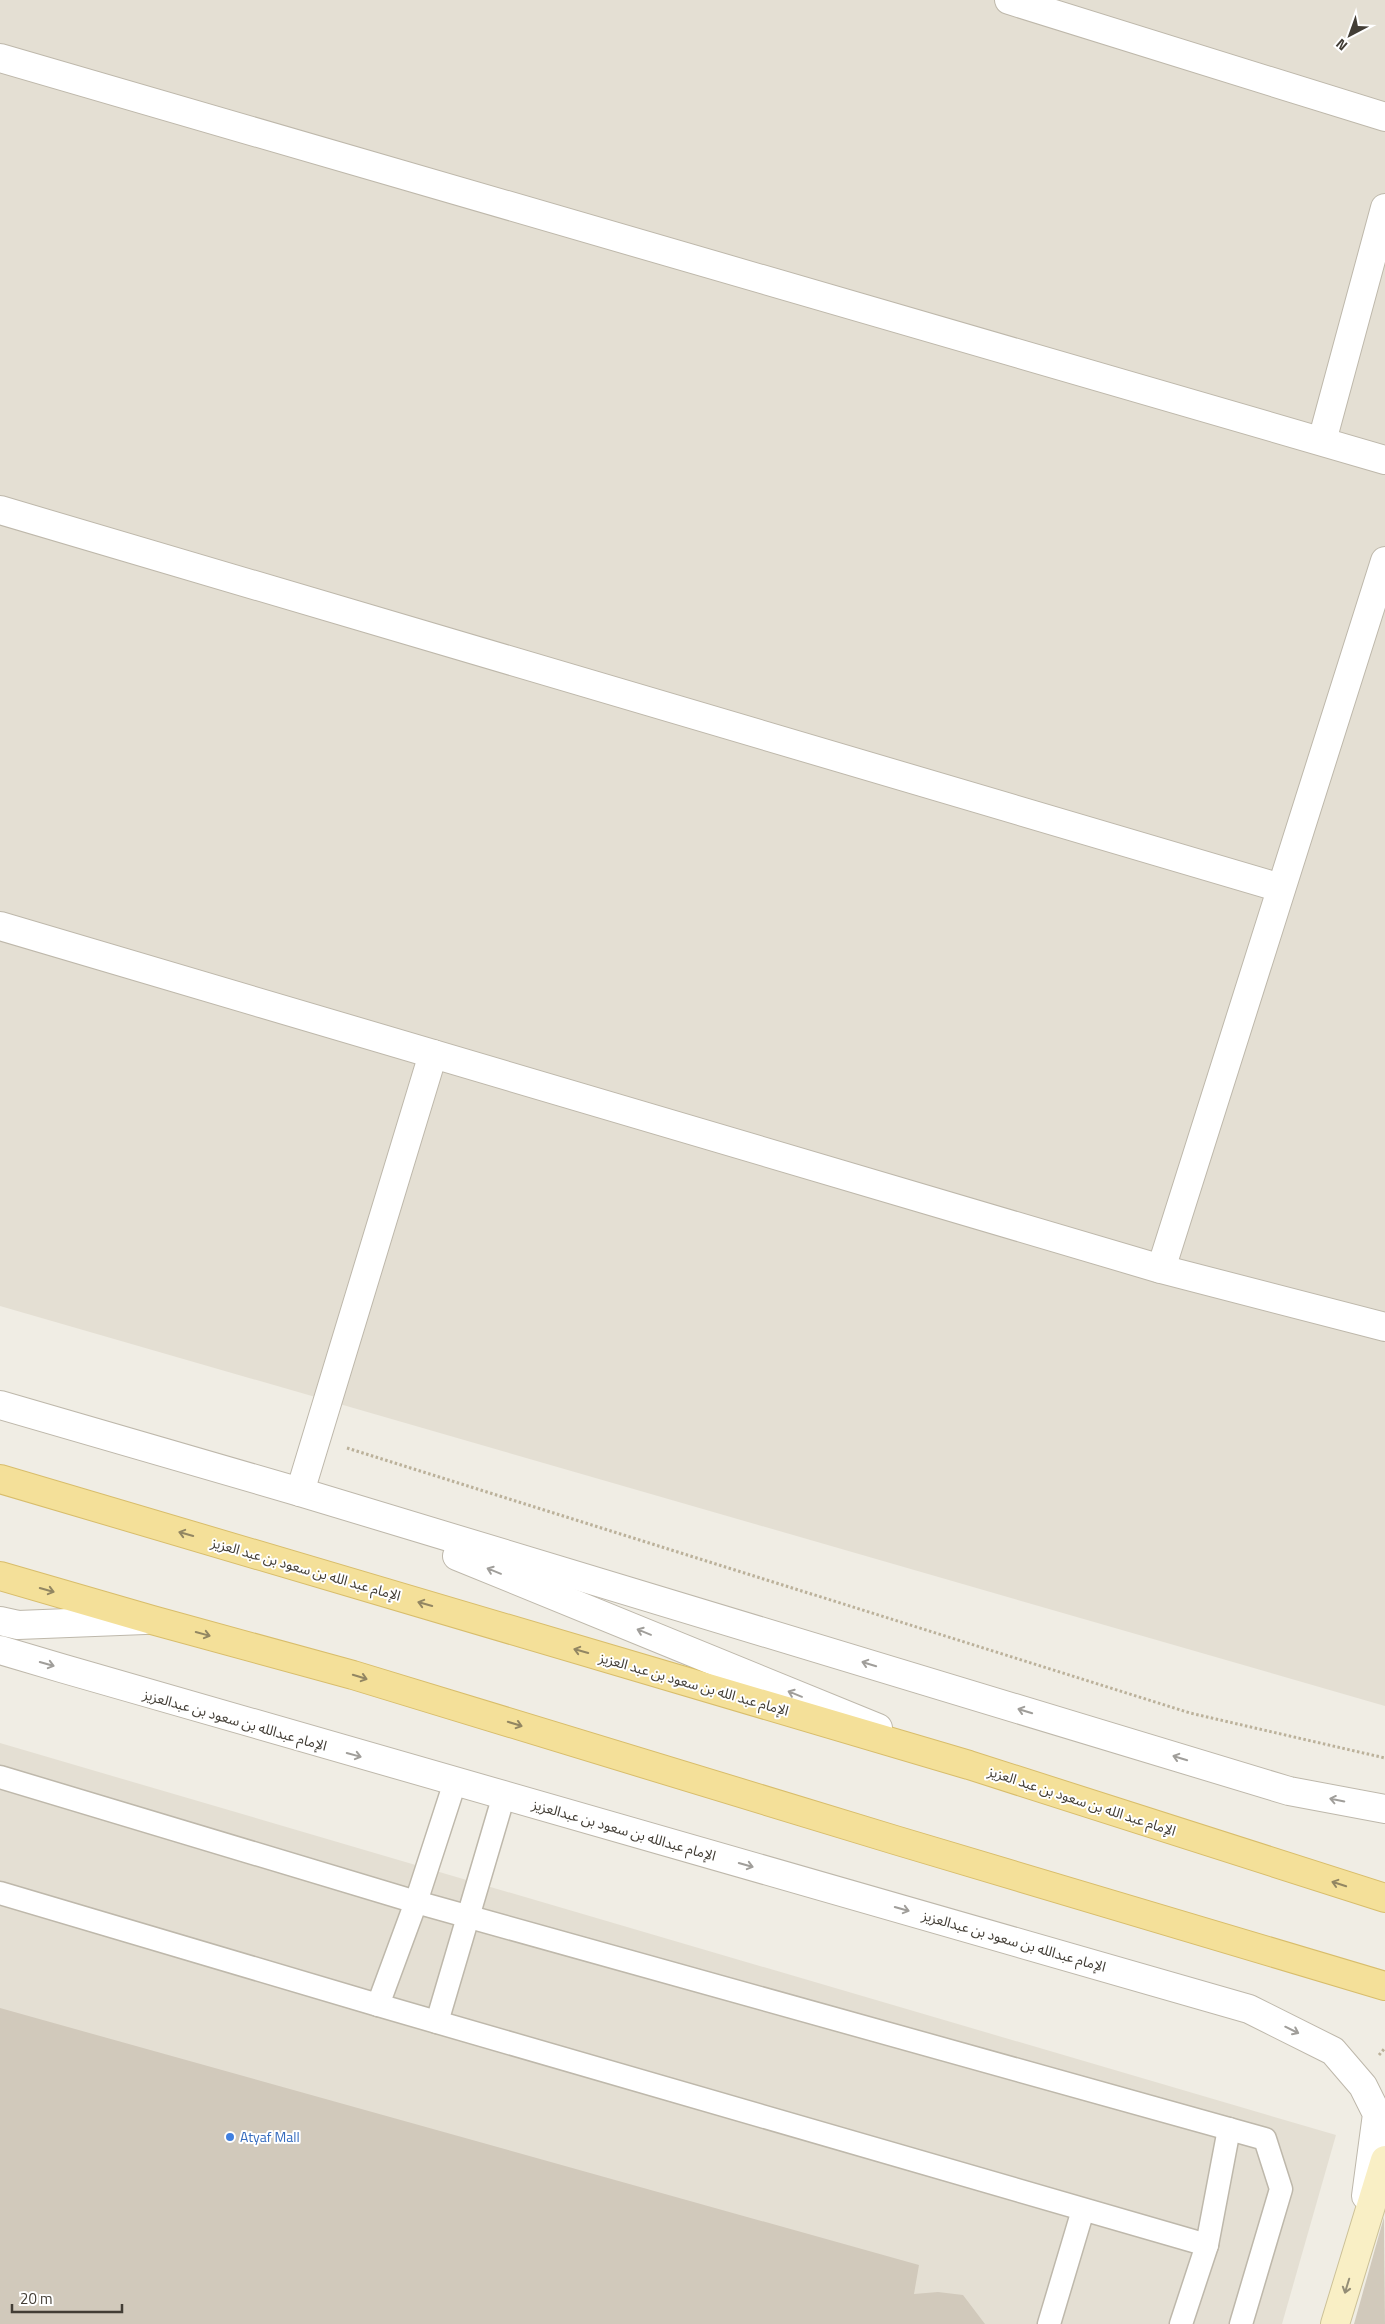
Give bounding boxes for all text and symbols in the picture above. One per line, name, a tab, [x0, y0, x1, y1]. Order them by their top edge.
north arrow	[1325, 10, 1375, 60]
text: N	[1331, 34, 1352, 56]
one-way arrow	[178, 1528, 194, 1538]
street label: الإمام عبد الله بن سعود بن عبد العزيز	[208, 1531, 403, 1607]
one-way arrow	[487, 1566, 502, 1575]
one-way arrow	[38, 1585, 54, 1595]
one-way arrow	[418, 1599, 434, 1609]
one-way arrow	[637, 1627, 652, 1637]
one-way arrow	[195, 1630, 211, 1639]
one-way arrow	[574, 1645, 590, 1655]
street label: الإمام عبد الله بن سعود بن عبد العزيز	[596, 1646, 791, 1722]
one-way arrow	[862, 1659, 878, 1668]
one-way arrow	[38, 1660, 54, 1670]
one-way arrow	[352, 1672, 368, 1682]
street label: الإمام عبدالله بن سعود بن عبدالعزيز	[140, 1683, 329, 1757]
one-way arrow	[788, 1688, 803, 1698]
one-way arrow	[1017, 1706, 1033, 1715]
one-way arrow	[507, 1720, 523, 1729]
one-way arrow	[345, 1751, 361, 1760]
one-way arrow	[1173, 1753, 1189, 1762]
street label: الإمام عبد الله بن سعود بن عبد العزيز	[984, 1760, 1179, 1842]
street label: الإمام عبدالله بن سعود بن عبدالعزيز	[529, 1793, 718, 1867]
one-way arrow	[1329, 1794, 1345, 1804]
one-way arrow	[738, 1860, 754, 1870]
one-way arrow	[1331, 1878, 1347, 1888]
street label: الإمام عبدالله بن سعود بن عبدالعزيز	[919, 1904, 1108, 1978]
one-way arrow	[894, 1905, 910, 1915]
one-way arrow	[1285, 2026, 1300, 2036]
place label: Atyaf Mall	[240, 2126, 300, 2147]
marker: Atyaf Mall	[224, 2131, 236, 2143]
one-way arrow	[1341, 2278, 1351, 2294]
scale bar	[12, 2282, 122, 2314]
text: 20 m	[20, 2287, 53, 2310]

